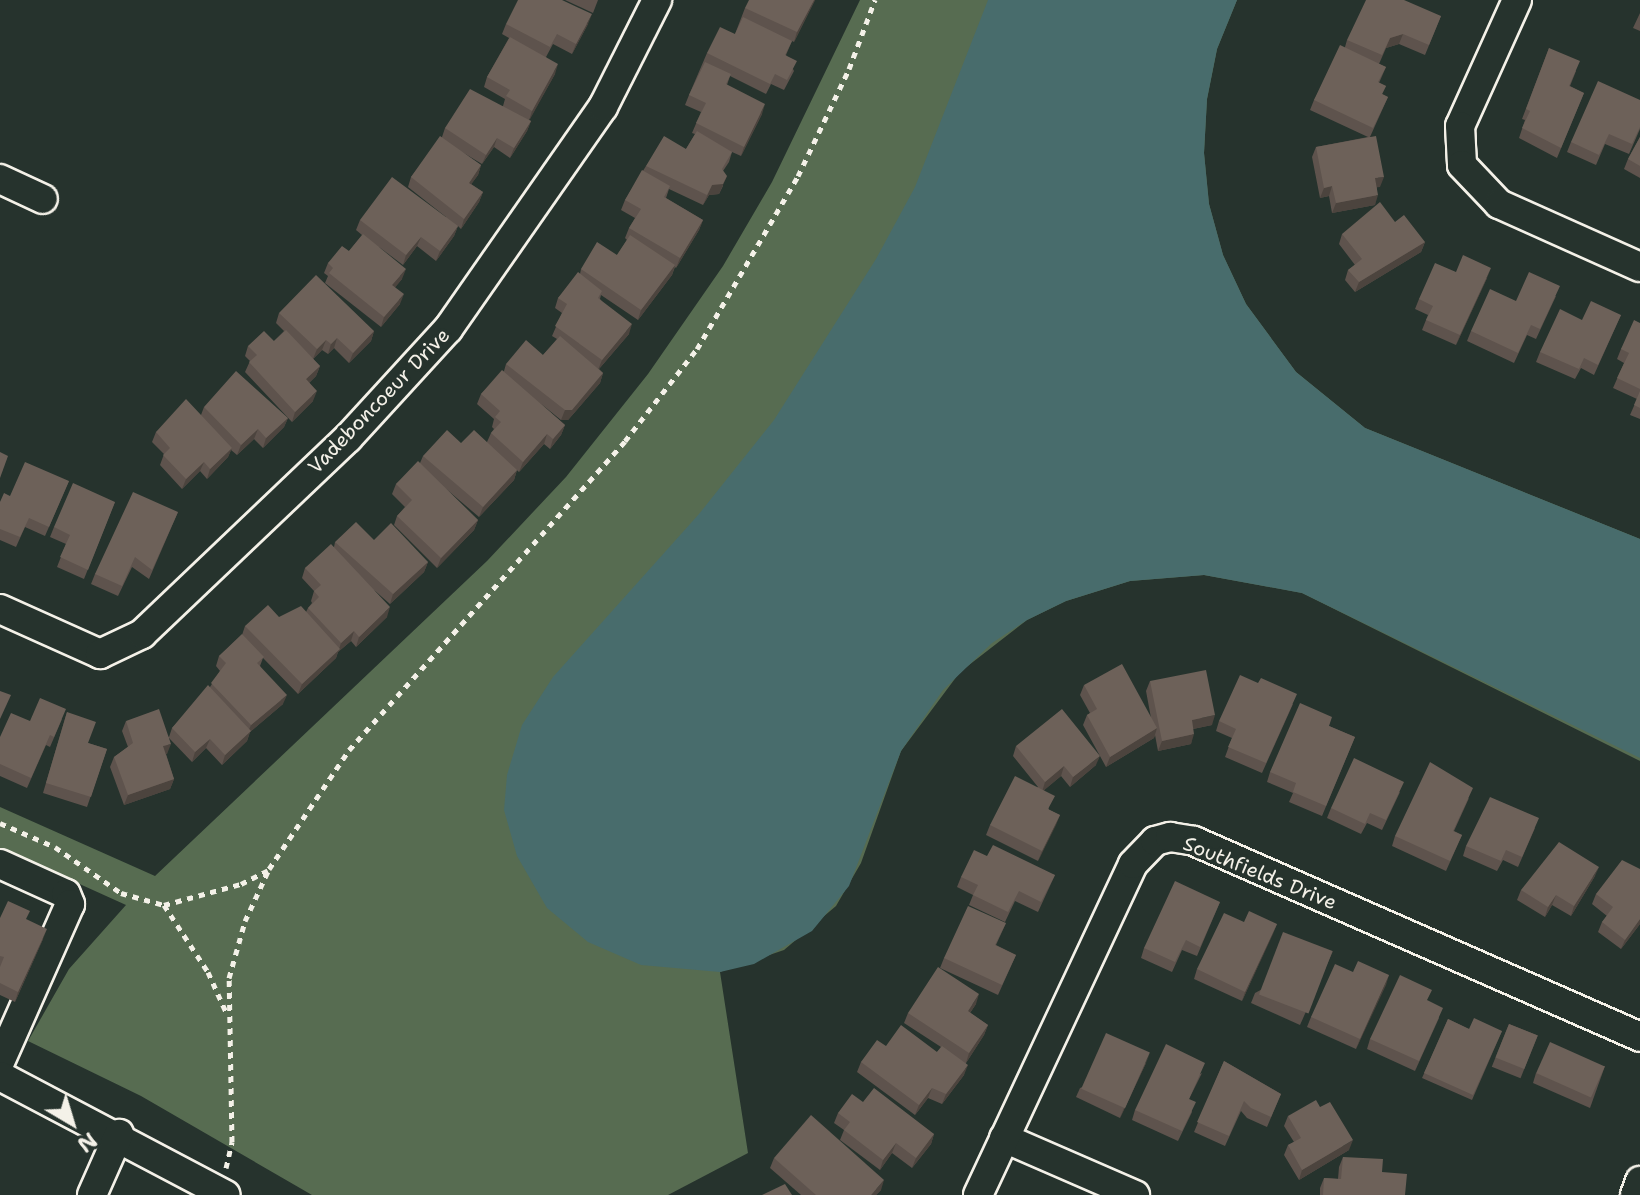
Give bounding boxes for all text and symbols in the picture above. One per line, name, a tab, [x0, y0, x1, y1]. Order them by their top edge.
street label: Vadeboncoeur Drive	[303, 323, 455, 479]
street label: Southfields Drive	[1180, 831, 1340, 915]
north arrow	[32, 1083, 112, 1163]
text: N	[71, 1126, 103, 1159]

